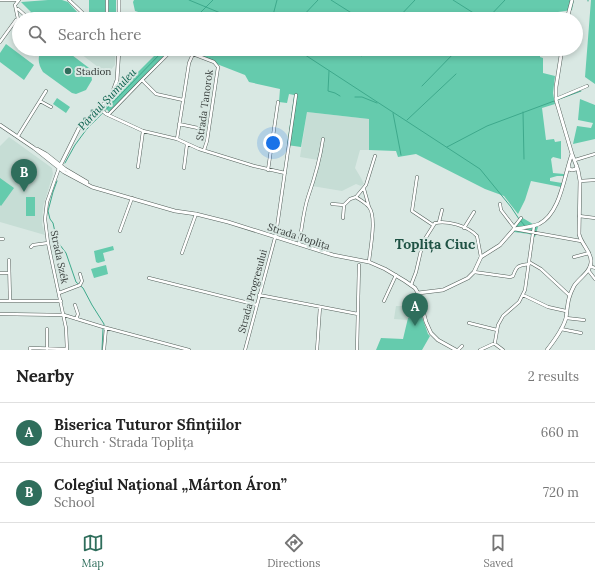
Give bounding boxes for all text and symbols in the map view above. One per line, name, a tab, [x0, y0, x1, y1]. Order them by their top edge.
search box	[12, 12, 583, 56]
icon: search	[26, 23, 48, 45]
text: Search here	[58, 25, 141, 44]
water label: Pârâul Șumuleu	[75, 65, 140, 133]
place label: Stadion	[76, 65, 111, 78]
marker: Stadion	[63, 66, 73, 76]
street label: Strada Tanorok	[193, 68, 216, 141]
your location	[263, 133, 283, 153]
pin: B	[11, 159, 37, 192]
street label: Strada Toplița	[266, 220, 332, 253]
street label: Strada Szék	[48, 229, 72, 286]
district label: Toplița Ciuc	[395, 235, 476, 253]
street label: Strada Progresului	[235, 248, 270, 334]
pin: A	[402, 293, 428, 326]
text: Nearby	[16, 365, 74, 387]
text: 2 results	[528, 368, 579, 385]
text: Biserica Tuturor Sfințiilor	[54, 415, 242, 434]
text: A	[25, 424, 33, 441]
text: 660 m	[541, 424, 579, 441]
text: Church · Strada Toplița	[54, 434, 194, 451]
text: Colegiul Național „Márton Áron”	[54, 475, 287, 494]
text: B	[25, 484, 33, 501]
text: 720 m	[543, 484, 579, 501]
text: School	[54, 494, 95, 511]
tab: Map	[82, 532, 104, 570]
tab: Directions	[267, 532, 320, 570]
tab: Saved	[484, 532, 513, 570]

